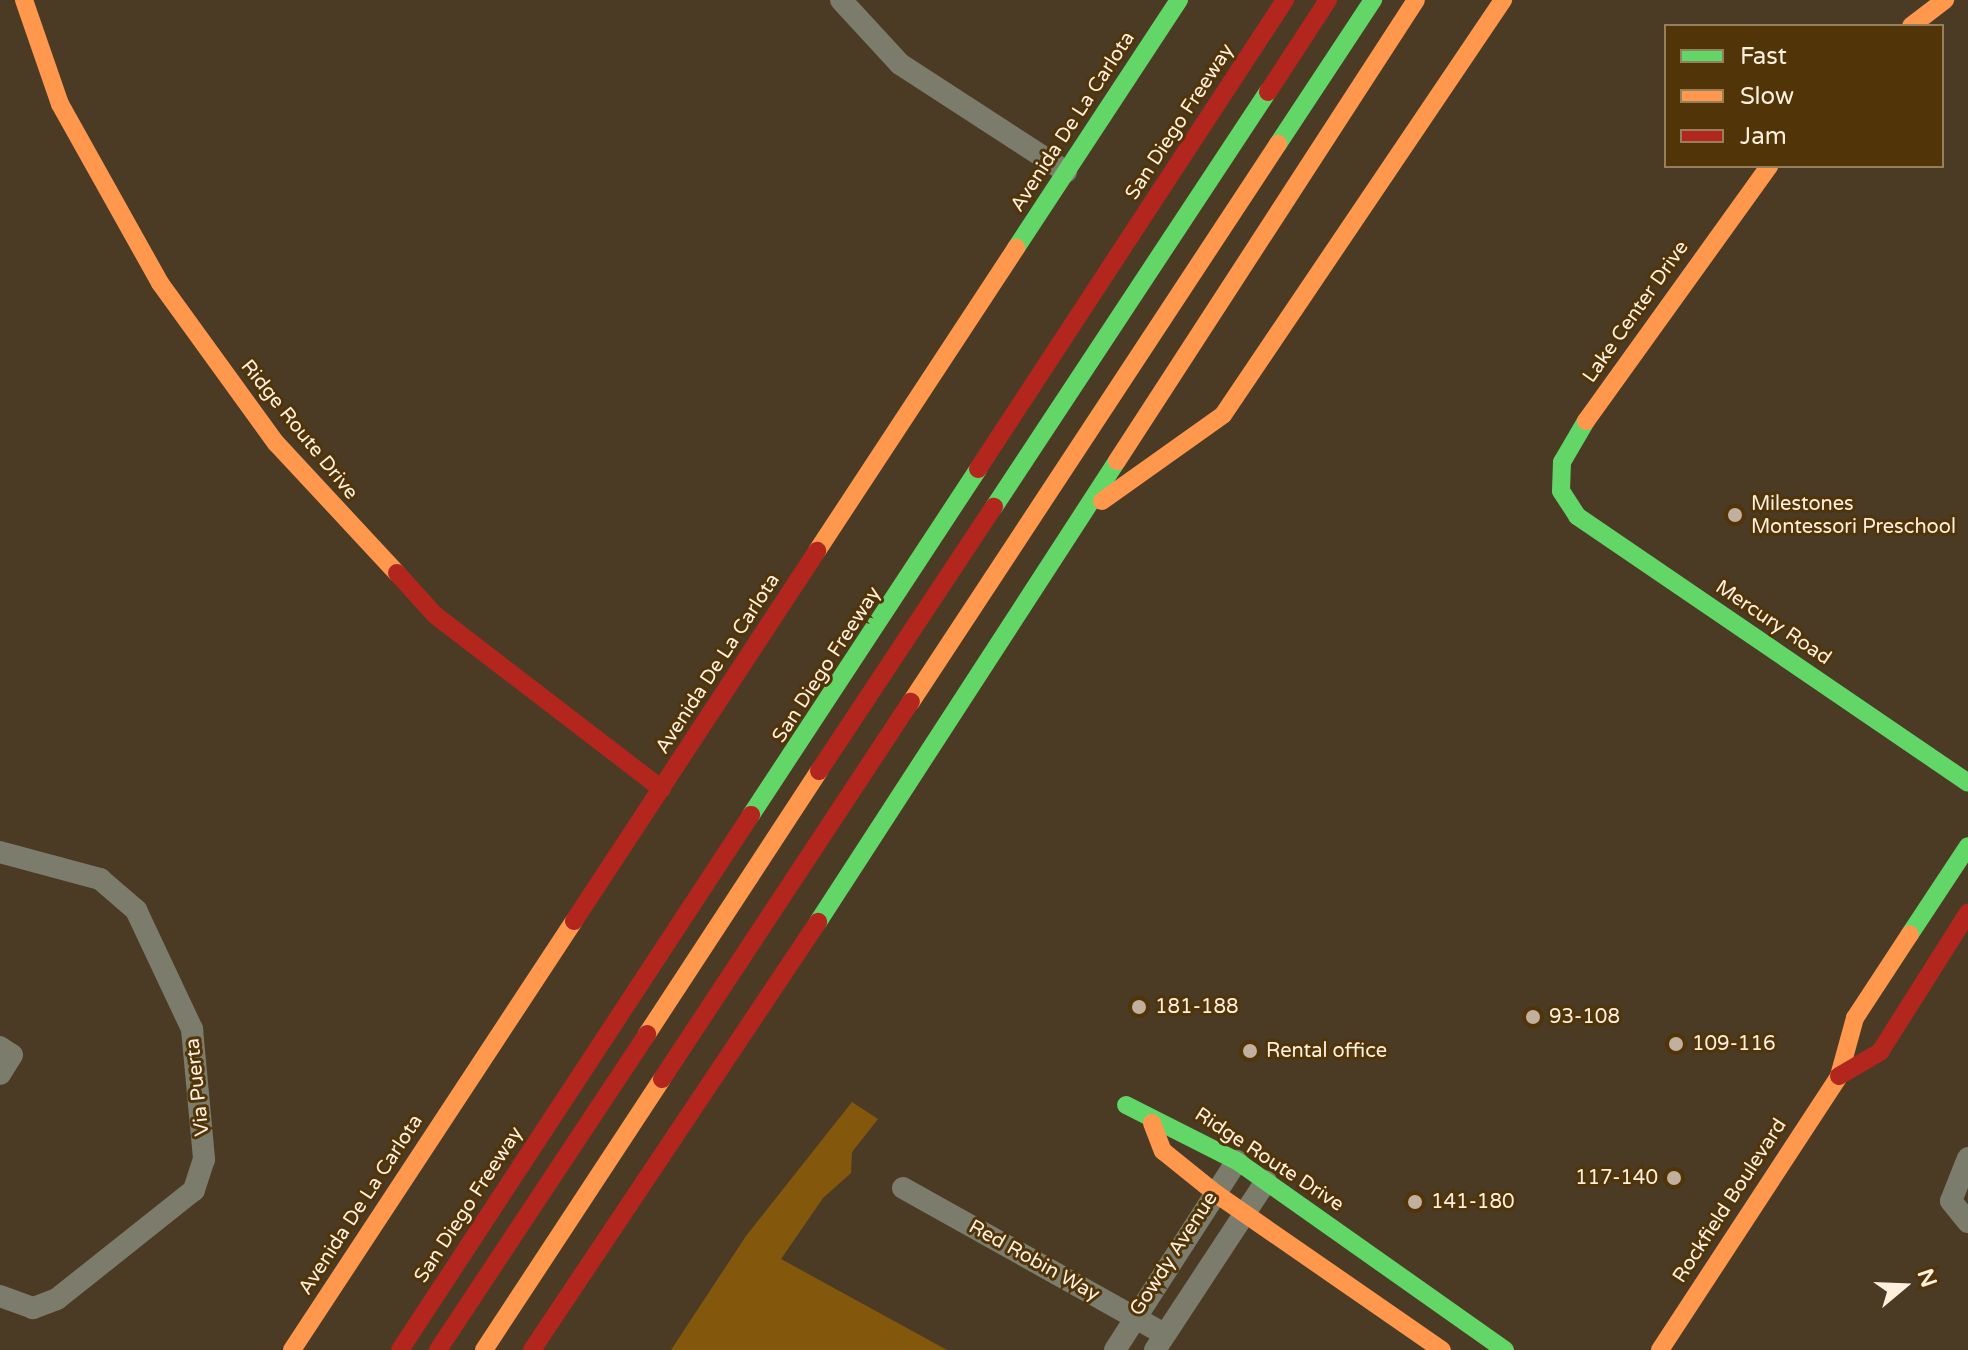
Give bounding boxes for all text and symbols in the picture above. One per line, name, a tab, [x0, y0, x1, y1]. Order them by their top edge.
legend	[1664, 24, 1944, 168]
street label: Avenida De La Carlota	[1006, 27, 1140, 217]
street label: San Diego Freeway	[1121, 40, 1239, 204]
text: Fast	[1740, 42, 1787, 71]
text: Slow	[1740, 82, 1794, 111]
text: Jam	[1740, 122, 1787, 151]
street label: Lake Center Drive	[1578, 236, 1694, 388]
street label: Ridge Route Drive	[235, 355, 363, 505]
place label: Milestones Montessori Preschool	[1751, 492, 1956, 539]
marker: Milestones Montessori Preschool	[1726, 506, 1744, 524]
street label: Avenida De La Carlota	[651, 569, 785, 759]
street label: Mercury Road	[1711, 575, 1835, 671]
street label: San Diego Freeway	[768, 583, 886, 747]
place label: 181-188	[1155, 995, 1239, 1019]
marker: 181-188	[1130, 998, 1148, 1016]
place label: 93-108	[1549, 1005, 1620, 1029]
marker: 93-108	[1524, 1008, 1542, 1026]
place label: 109-116	[1692, 1032, 1776, 1056]
marker: 109-116	[1667, 1035, 1685, 1053]
street label: Via Puerta	[181, 1037, 215, 1137]
place label: Rental office	[1266, 1039, 1387, 1063]
marker: Rental office	[1241, 1042, 1259, 1060]
street label: Ridge Route Drive	[1190, 1103, 1348, 1217]
street label: Avenida De La Carlota	[294, 1110, 428, 1300]
street label: Rockfield Boulevard	[1668, 1114, 1792, 1288]
street label: San Diego Freeway	[410, 1123, 528, 1287]
place label: 117-140	[1575, 1166, 1658, 1190]
marker: 117-140	[1665, 1169, 1683, 1187]
street label: Gowdy Avenue	[1125, 1187, 1223, 1321]
place label: 141-180	[1431, 1190, 1515, 1214]
marker: 141-180	[1406, 1193, 1424, 1211]
street label: Red Robin Way	[964, 1215, 1104, 1307]
north arrow	[1864, 1246, 1944, 1326]
text: N	[1912, 1266, 1942, 1291]

